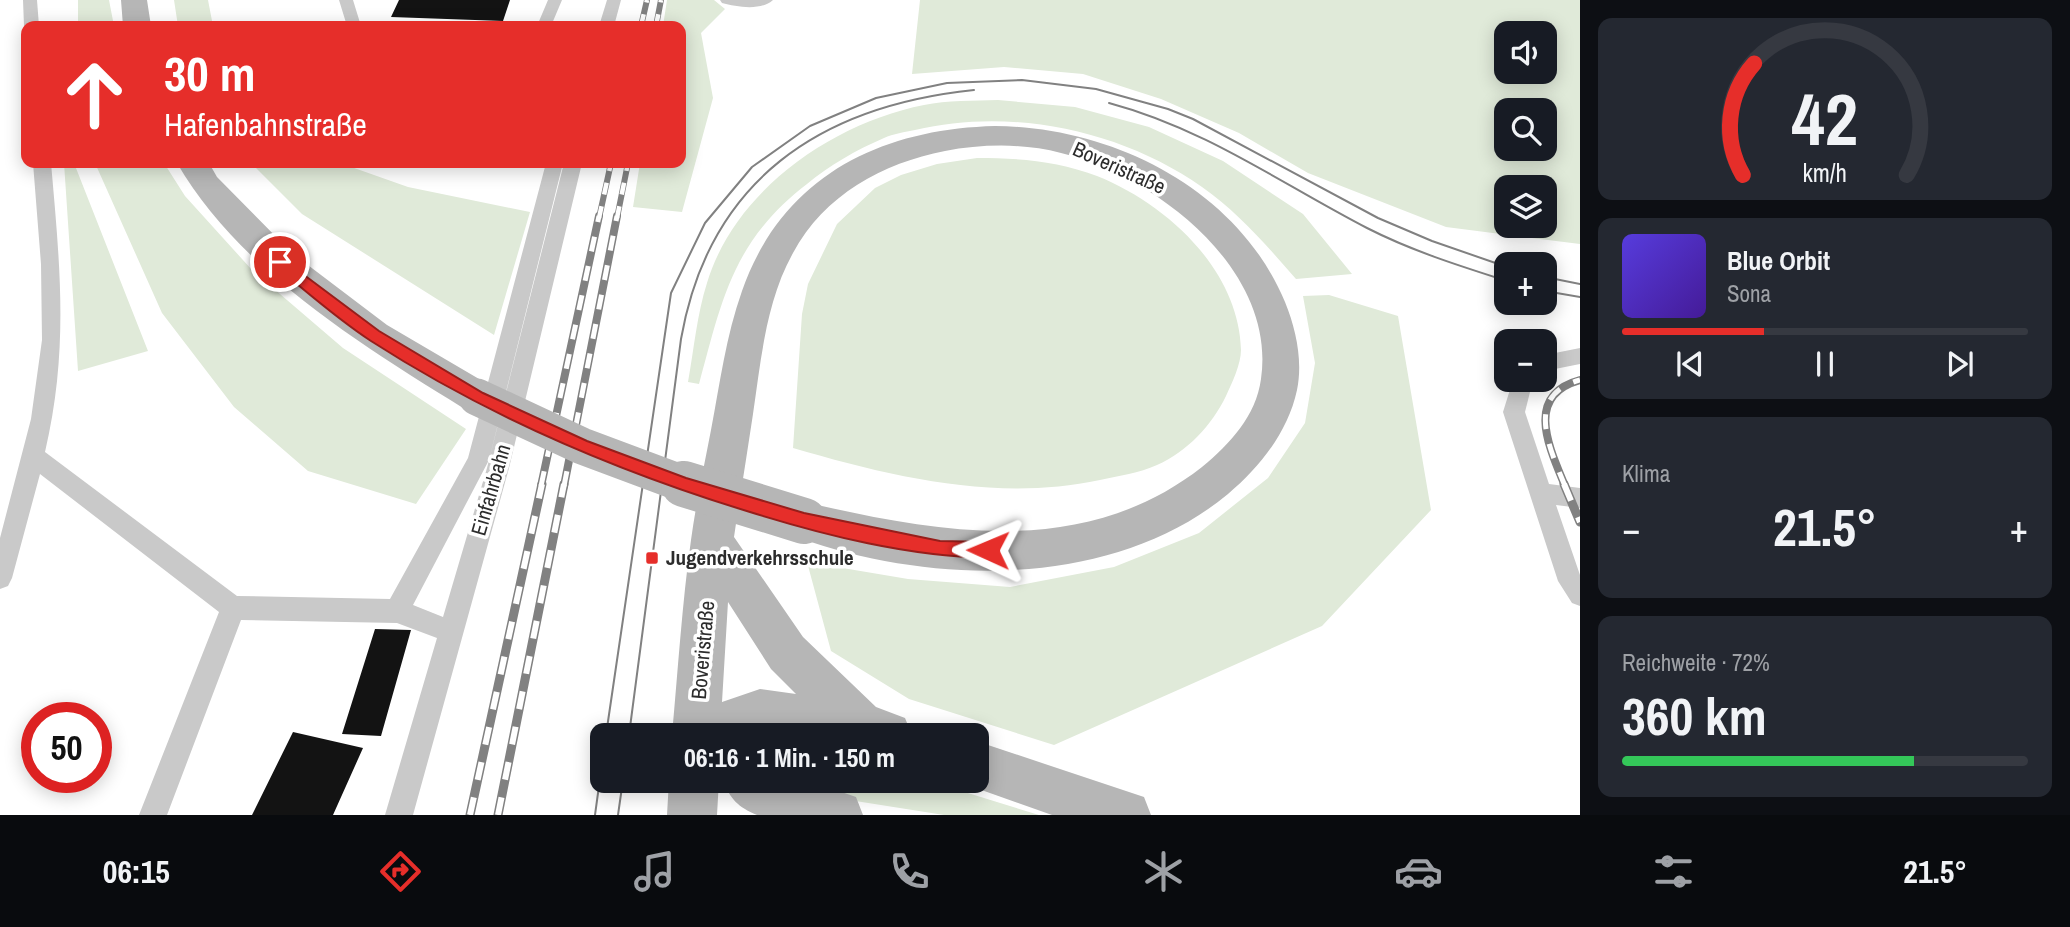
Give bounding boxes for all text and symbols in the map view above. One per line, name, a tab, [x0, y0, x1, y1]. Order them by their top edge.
map controls	[1494, 21, 1557, 392]
button: sound	[1494, 21, 1557, 84]
text: 30 m	[164, 40, 256, 106]
icon: ahead	[49, 49, 140, 140]
text: 42	[1792, 70, 1858, 168]
button: search	[1494, 98, 1557, 161]
text: Hafenbahnstraße	[164, 103, 367, 146]
street label: Boveristraße	[1068, 134, 1170, 201]
text: km/h	[1803, 156, 1847, 190]
button: layers	[1494, 175, 1557, 238]
pin	[250, 232, 310, 292]
icon: arrive	[261, 243, 299, 281]
text: Blue Orbit	[1727, 243, 1830, 278]
button: +	[1494, 252, 1557, 315]
text: Sona	[1727, 278, 1771, 309]
button: −	[1494, 329, 1557, 392]
icon: previous	[1671, 345, 1709, 383]
icon: pause	[1806, 345, 1844, 383]
icon: next	[1941, 345, 1979, 383]
street label: Einfahrbahn	[464, 441, 517, 539]
text: Klima	[1622, 458, 1670, 489]
text: 21.5°	[1773, 492, 1877, 562]
text: −	[1622, 503, 1640, 554]
text: +	[2010, 503, 2028, 554]
position arrow	[951, 513, 1025, 587]
place label: Jugendverkehrsschule	[666, 543, 854, 572]
marker: Jugendverkehrsschule	[644, 550, 660, 566]
street label: Boveristraße	[684, 600, 721, 700]
text: Reichweite · 72%	[1622, 647, 1770, 678]
text: 360 km	[1622, 681, 1767, 751]
speed limit sign: 50	[21, 702, 112, 793]
text: 06:16 · 1 Min. · 150 m	[684, 740, 895, 775]
icon: directions	[376, 847, 425, 896]
icon: music	[630, 847, 679, 896]
icon: phone	[885, 847, 934, 896]
icon: climate	[1139, 847, 1188, 896]
icon: car	[1394, 847, 1443, 896]
icon: filters	[1649, 847, 1698, 896]
text: 06:15	[103, 850, 170, 893]
text: 21.5°	[1903, 850, 1967, 893]

